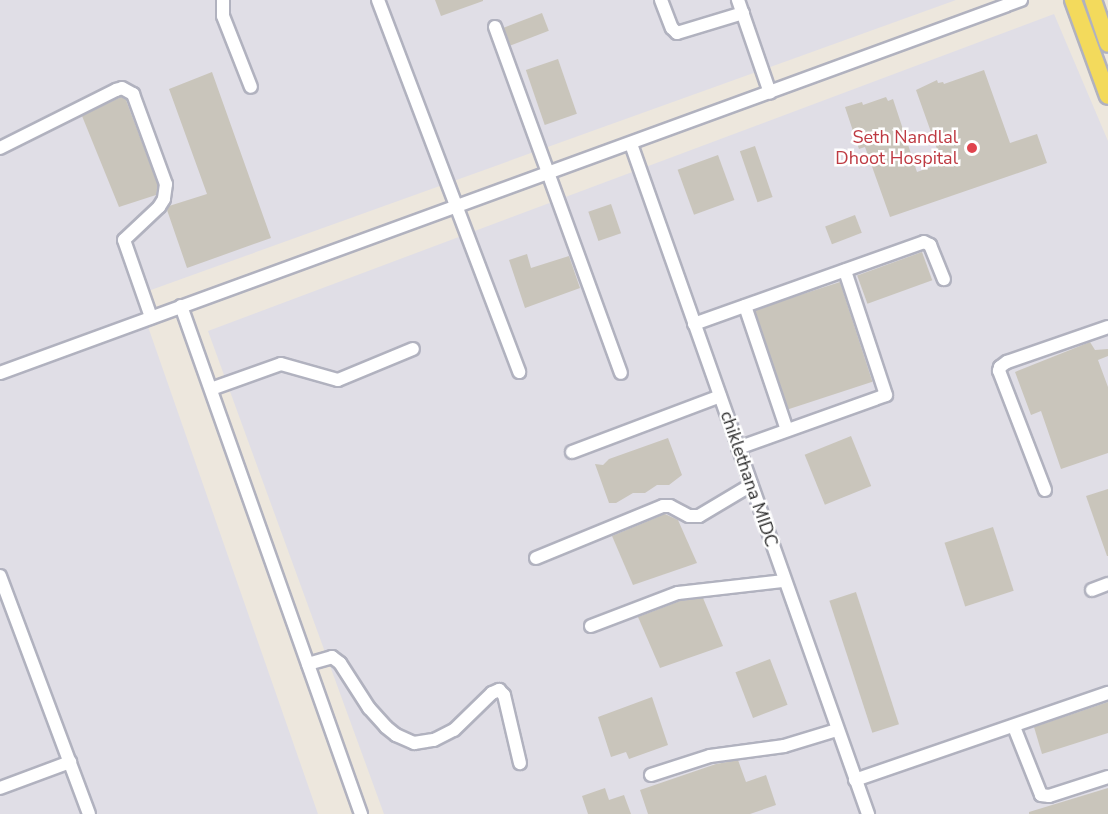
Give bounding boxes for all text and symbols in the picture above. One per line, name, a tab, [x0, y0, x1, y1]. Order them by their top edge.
place label: Seth Nandlal Dhoot Hospital	[835, 127, 958, 170]
marker: Seth Nandlal Dhoot Hospital	[963, 139, 981, 157]
street label: chiklethana MIDC	[716, 408, 782, 550]

